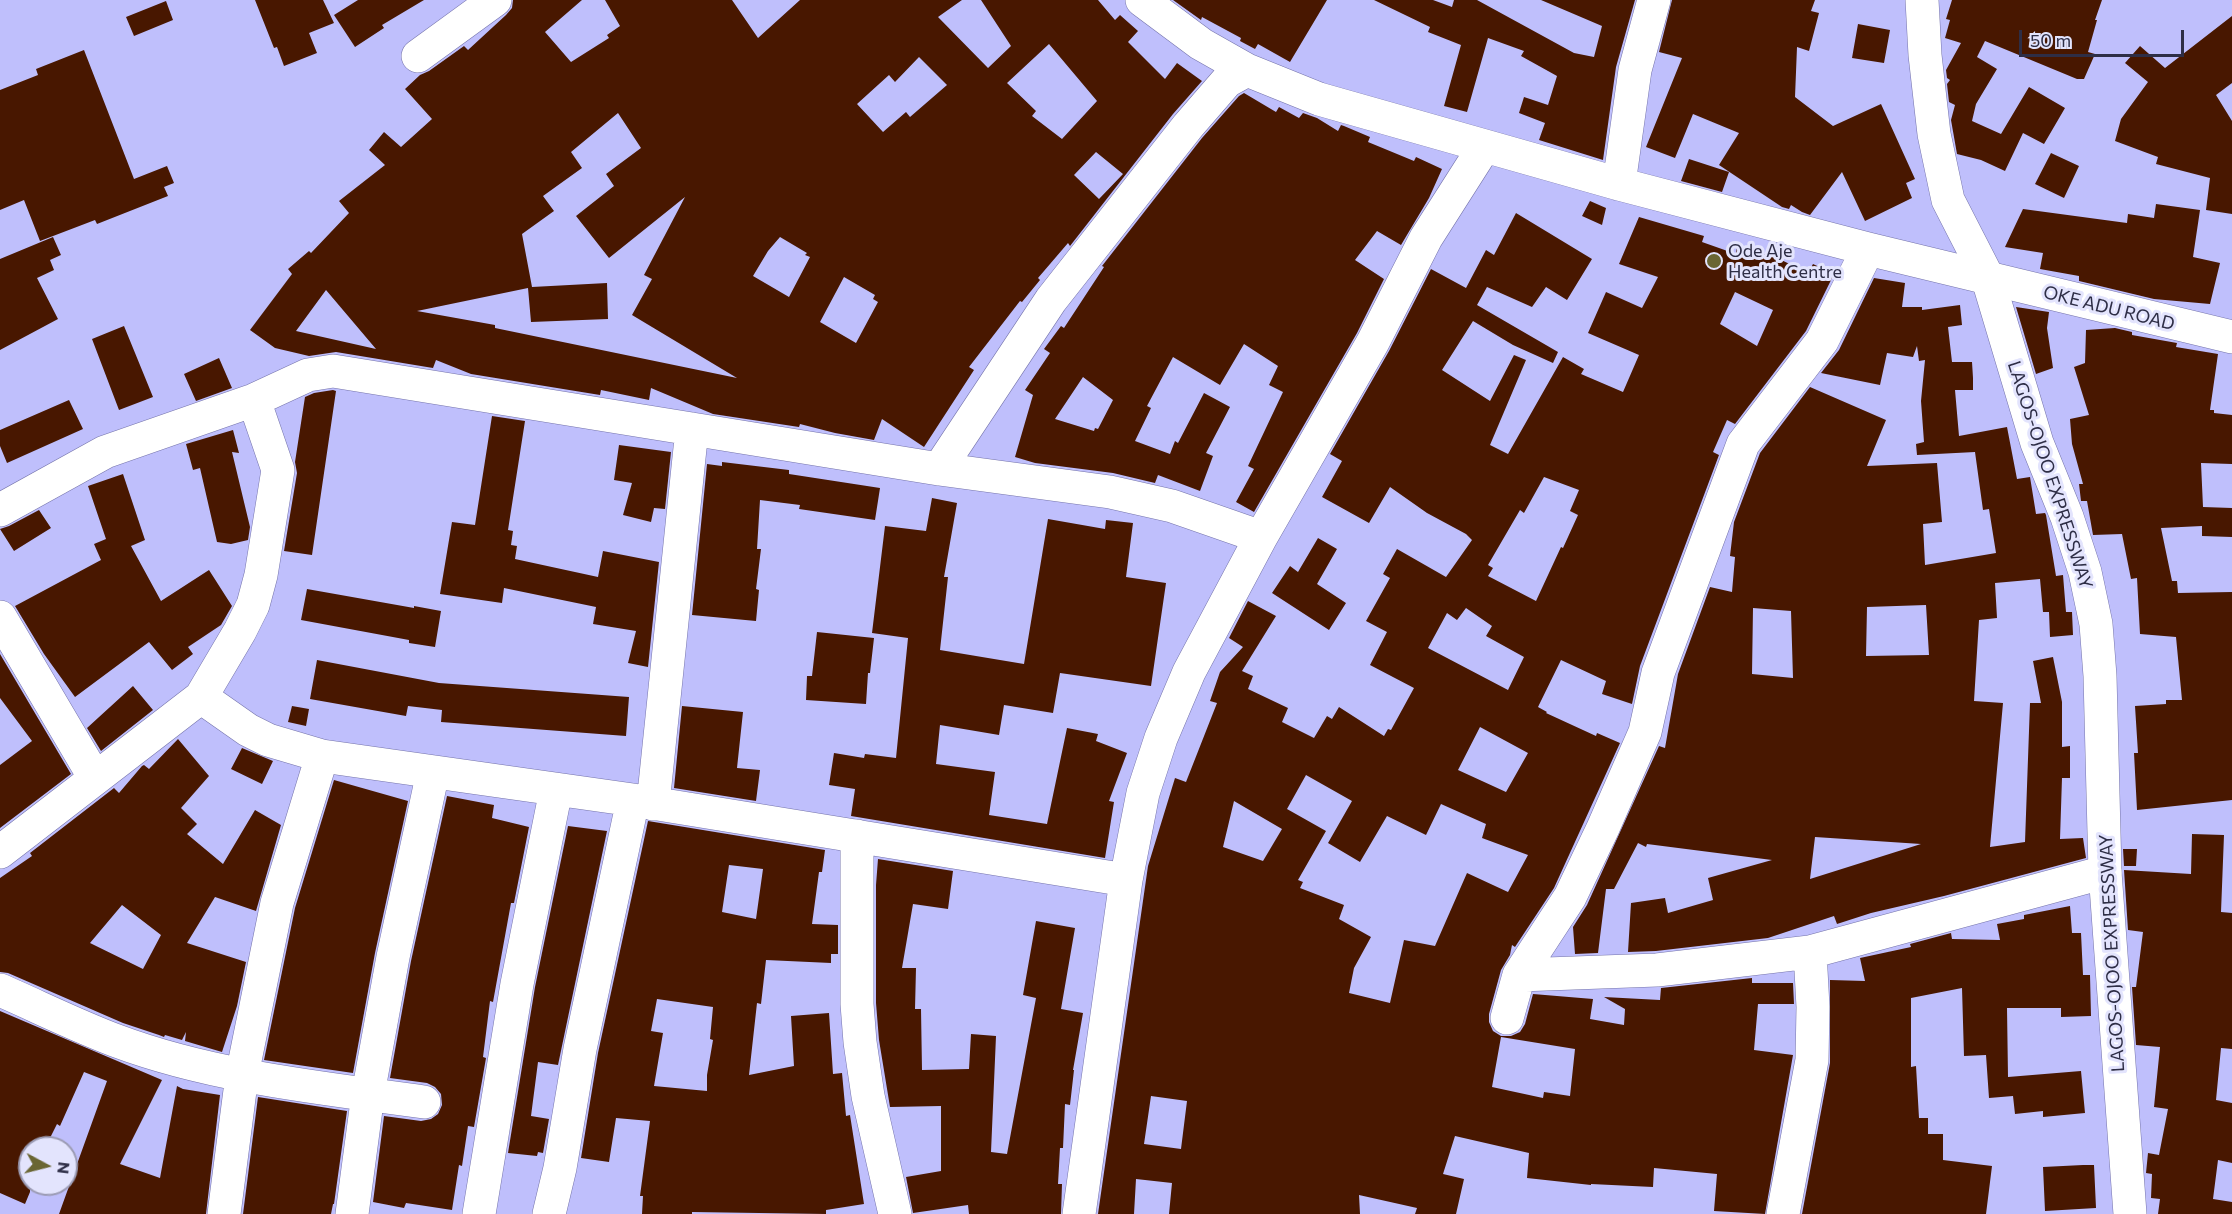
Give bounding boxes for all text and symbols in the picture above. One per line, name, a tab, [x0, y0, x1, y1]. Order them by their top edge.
scale bar	[2022, 18, 2187, 56]
text: 50 m	[2030, 29, 2071, 51]
place label: Ode Aje Health Centre	[1728, 240, 1842, 282]
marker: Ode Aje Health Centre	[1705, 252, 1723, 270]
street label: OKE ADU ROAD	[2041, 281, 2177, 335]
street label: LAGOS-OJOO EXPRESSWAY	[2003, 358, 2097, 592]
street label: LAGOS-OJOO EXPRESSWAY	[2095, 833, 2129, 1073]
north arrow	[18, 1136, 78, 1196]
text: N	[54, 1161, 75, 1175]

